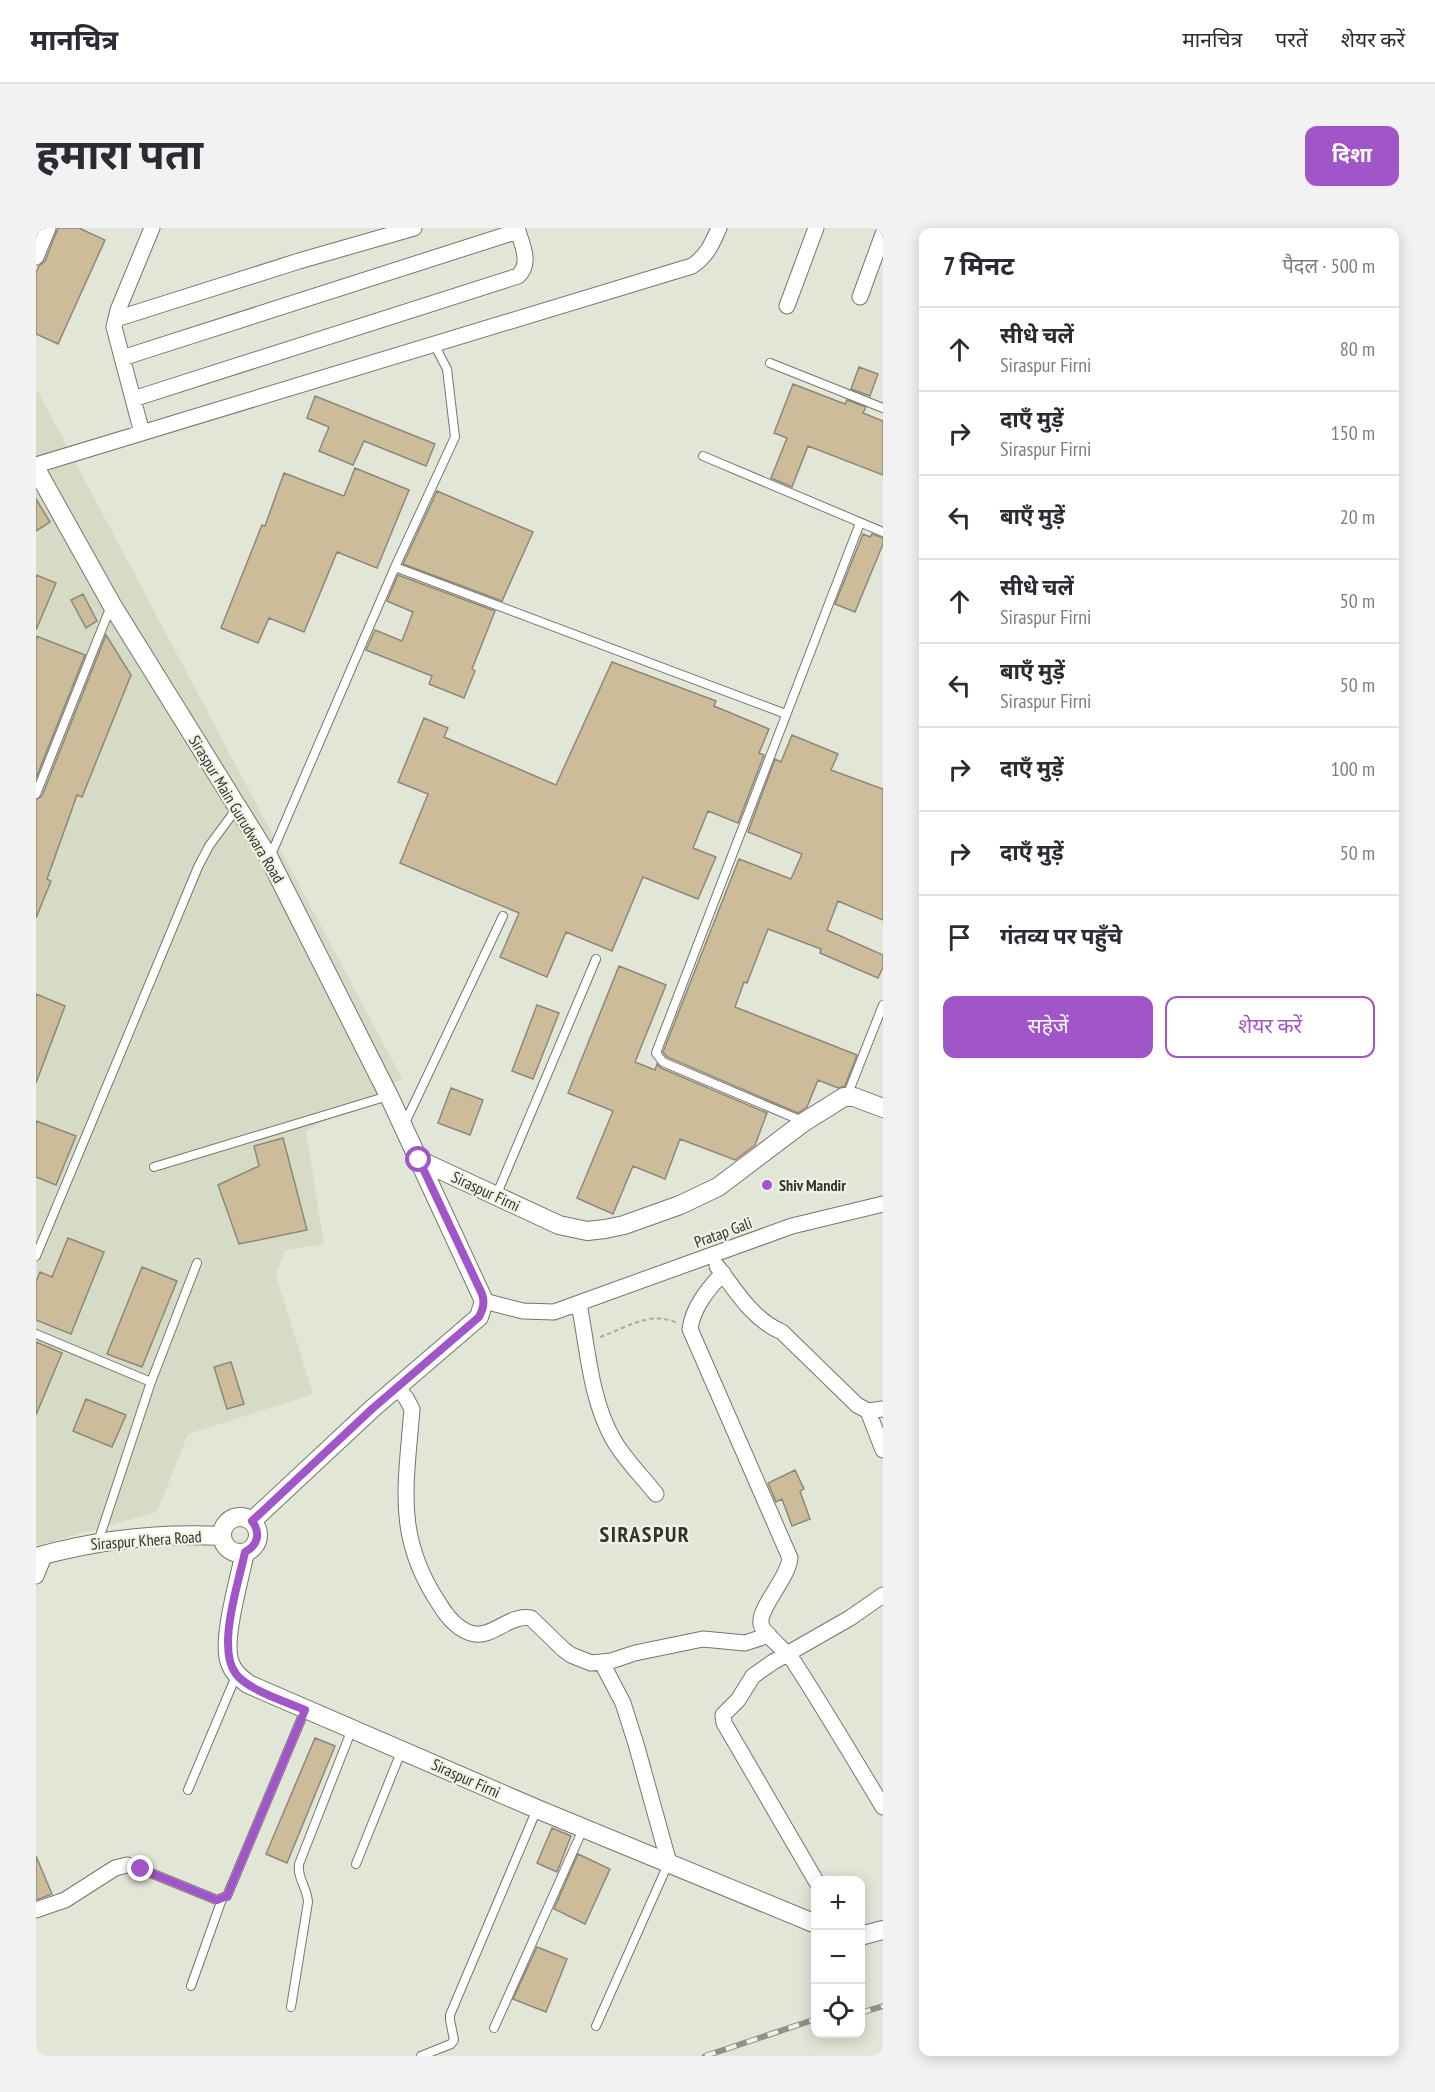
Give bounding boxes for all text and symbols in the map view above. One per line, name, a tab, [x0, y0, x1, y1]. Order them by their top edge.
text: मानचित्र	[30, 21, 118, 58]
text: मानचित्र	[1182, 26, 1242, 53]
text: परतें	[1275, 26, 1308, 53]
text: शेयर करें	[1341, 26, 1405, 53]
text: हमारा पता	[36, 126, 203, 181]
button: दिशा	[1305, 126, 1399, 186]
text: 7 मिनट	[943, 249, 1014, 282]
text: पैदल · 500 m	[1282, 253, 1375, 279]
text: सीधे चलें	[1000, 321, 1074, 349]
icon: ahead	[943, 333, 976, 366]
text: 80 m	[1340, 336, 1375, 362]
text: Siraspur Firni	[1000, 352, 1091, 378]
text: दाएँ मुड़ें	[1000, 405, 1064, 433]
icon: right	[943, 417, 976, 450]
text: 150 m	[1331, 420, 1375, 446]
text: Siraspur Firni	[1000, 436, 1091, 462]
icon: left	[943, 501, 976, 534]
text: बाएँ मुड़ें	[1000, 502, 1065, 530]
text: 20 m	[1340, 504, 1375, 530]
text: सीधे चलें	[1000, 573, 1074, 601]
icon: ahead	[943, 585, 976, 618]
text: 50 m	[1340, 588, 1375, 614]
text: Siraspur Firni	[1000, 604, 1091, 630]
text: बाएँ मुड़ें	[1000, 657, 1065, 685]
icon: left	[943, 669, 976, 702]
text: 50 m	[1340, 672, 1375, 698]
text: Siraspur Firni	[1000, 688, 1091, 714]
street label: Siraspur Main Gurudwara Road	[185, 731, 289, 887]
icon: right	[943, 753, 976, 786]
text: दाएँ मुड़ें	[1000, 754, 1064, 782]
text: 100 m	[1331, 756, 1375, 782]
icon: right	[943, 837, 976, 870]
text: दाएँ मुड़ें	[1000, 838, 1064, 866]
text: 50 m	[1340, 840, 1375, 866]
icon: arrive	[943, 921, 976, 954]
text: गंतव्य पर पहुँचे	[1000, 922, 1122, 950]
button: सहेजें	[943, 996, 1153, 1058]
button: शेयर करें	[1165, 996, 1375, 1058]
route start	[405, 1146, 431, 1172]
street label: Siraspur Firni	[449, 1166, 523, 1216]
place label: Shiv Mandir	[779, 1175, 846, 1195]
marker: Shiv Mandir	[760, 1178, 774, 1192]
street label: Pratap Gali	[691, 1212, 755, 1252]
district label: SIRASPUR	[600, 1520, 690, 1548]
street label: Siraspur Khera Road	[90, 1526, 202, 1554]
street label: Siraspur Firni	[429, 1754, 503, 1802]
route end	[127, 1855, 153, 1881]
map controls	[811, 1876, 865, 2038]
button: +	[811, 1876, 865, 1930]
button: −	[811, 1930, 865, 1984]
button: locate	[811, 1984, 865, 2038]

